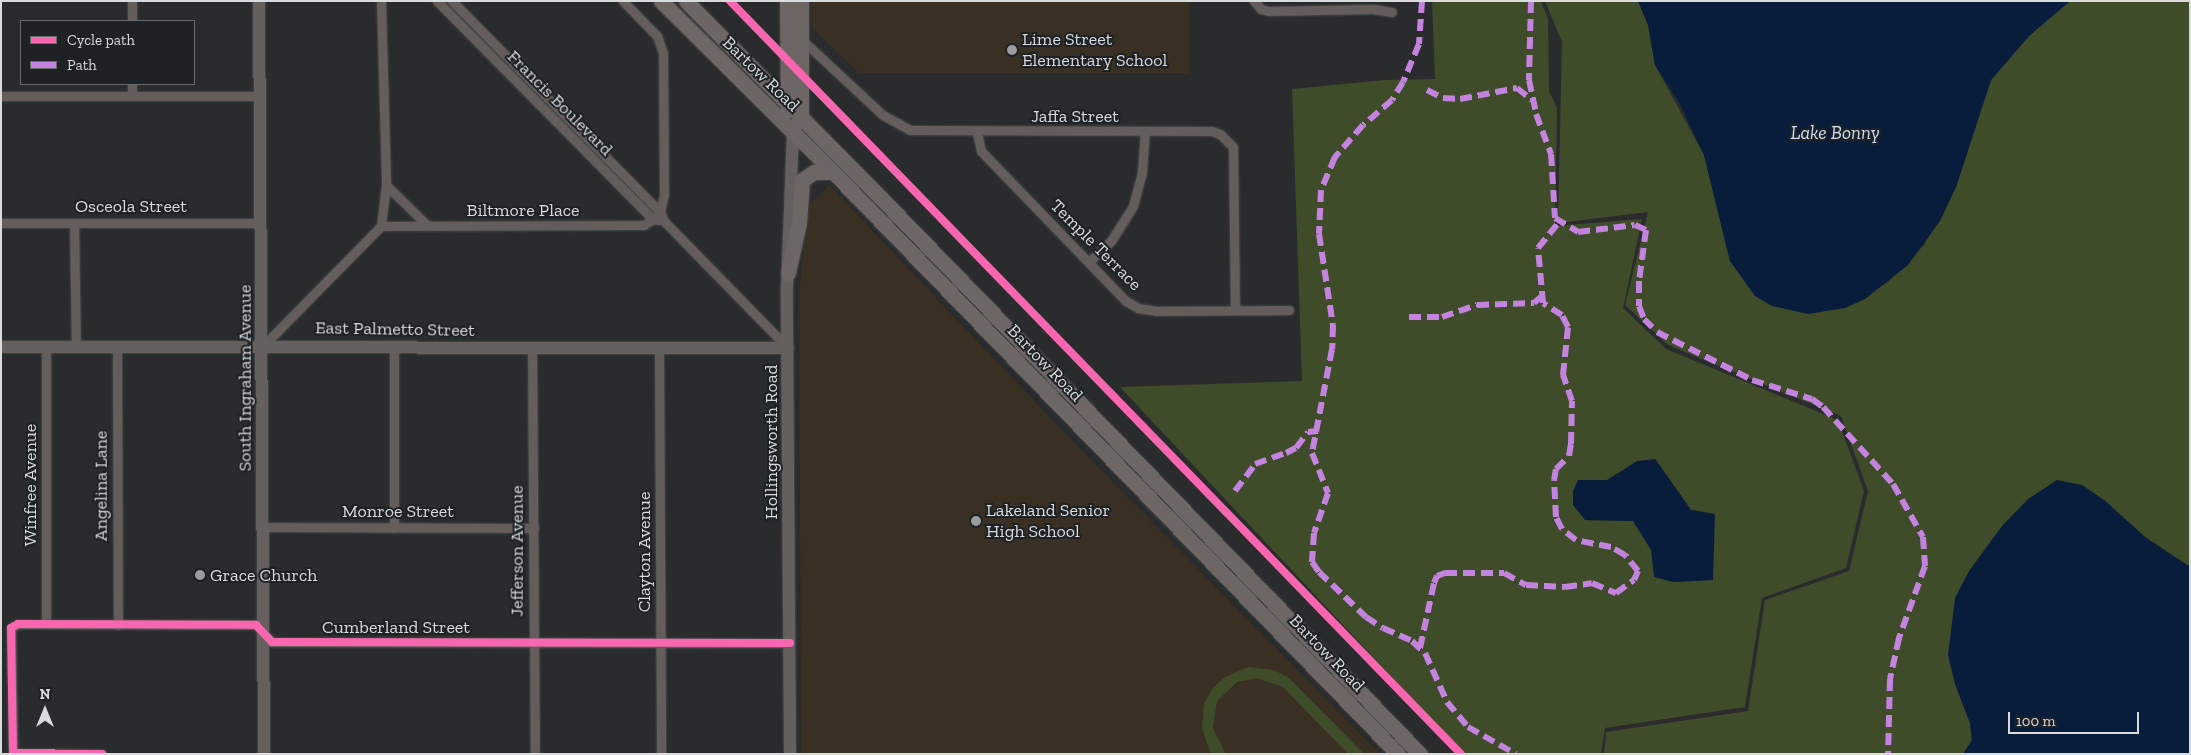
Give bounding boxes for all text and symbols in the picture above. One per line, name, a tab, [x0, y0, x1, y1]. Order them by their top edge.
legend	[20, 20, 195, 85]
place label: Lime Street Elementary School	[1022, 29, 1168, 72]
text: Cycle path	[67, 31, 135, 49]
street label: Bartow Road	[718, 32, 804, 116]
marker: Lime Street Elementary School	[1006, 44, 1018, 56]
street label: Francis Boulevard	[503, 46, 617, 160]
text: Path	[67, 56, 97, 74]
street label: Jaffa Street	[1031, 105, 1119, 127]
water label: Lake Bonny	[1790, 122, 1880, 144]
street label: Osceola Street	[75, 195, 187, 217]
street label: Temple Terrace	[1046, 195, 1146, 295]
street label: Biltmore Place	[467, 199, 579, 221]
street label: South Ingraham Avenue	[234, 284, 256, 472]
street label: East Palmetto Street	[315, 317, 475, 341]
street label: Bartow Road	[1003, 320, 1087, 406]
street label: Hollingsworth Road	[760, 364, 782, 520]
street label: Winfree Avenue	[19, 423, 41, 547]
street label: Angelina Lane	[90, 431, 112, 541]
street label: Jefferson Avenue	[506, 485, 528, 617]
street label: Clayton Avenue	[633, 491, 655, 613]
street label: Monroe Street	[342, 500, 454, 522]
place label: Lakeland Senior High School	[986, 500, 1110, 542]
marker: Lakeland Senior High School	[970, 515, 982, 527]
place label: Grace Church	[210, 564, 317, 586]
marker: Grace Church	[194, 569, 206, 581]
street label: Bartow Road	[1285, 610, 1369, 696]
street label: Cumberland Street	[322, 616, 470, 638]
north arrow	[20, 685, 70, 735]
text: N	[40, 686, 50, 703]
scale bar	[2011, 702, 2142, 734]
text: 100 m	[2016, 712, 2055, 730]

